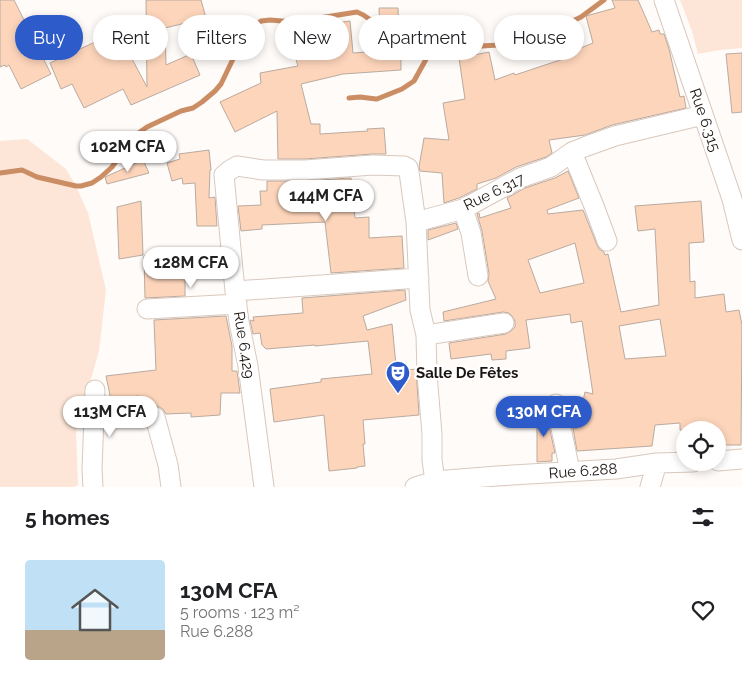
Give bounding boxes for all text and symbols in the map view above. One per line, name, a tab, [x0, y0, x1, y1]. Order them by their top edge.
chip: Buy	[15, 15, 83, 60]
chip: Rent	[93, 15, 168, 60]
chip: Filters	[178, 15, 265, 60]
chip: New	[275, 15, 349, 60]
chip: Apartment	[359, 15, 484, 60]
chip: House	[494, 15, 584, 60]
street label: Rue 6.315	[686, 86, 724, 154]
pin: 102M CFA	[76, 130, 180, 173]
text: 102M CFA	[91, 137, 165, 156]
street label: Rue 6.317	[461, 170, 527, 214]
pin: 144M CFA	[274, 180, 378, 222]
text: 144M CFA	[289, 186, 363, 205]
pin: 128M CFA	[139, 246, 243, 289]
text: 128M CFA	[154, 253, 228, 272]
street label: Rue 6.429	[230, 310, 258, 380]
theatre icon: Salle De Fêtes	[385, 360, 411, 394]
place label: Salle De Fêtes	[416, 364, 518, 382]
pin: 113M CFA	[58, 396, 162, 438]
pin: 130M CFA	[492, 396, 596, 438]
text: 113M CFA	[74, 402, 146, 421]
text: 130M CFA	[507, 402, 581, 421]
map controls	[676, 421, 726, 471]
button: locate	[676, 421, 726, 471]
street label: Rue 6.288	[548, 460, 618, 482]
icon: filters	[689, 503, 717, 531]
text: 5 homes	[25, 505, 110, 530]
text: 130M CFA	[180, 578, 278, 603]
icon: home	[65, 580, 125, 640]
icon: heart	[689, 596, 717, 624]
text: 5 rooms · 123 m²	[180, 603, 300, 622]
text: Rue 6.288	[180, 622, 253, 641]

